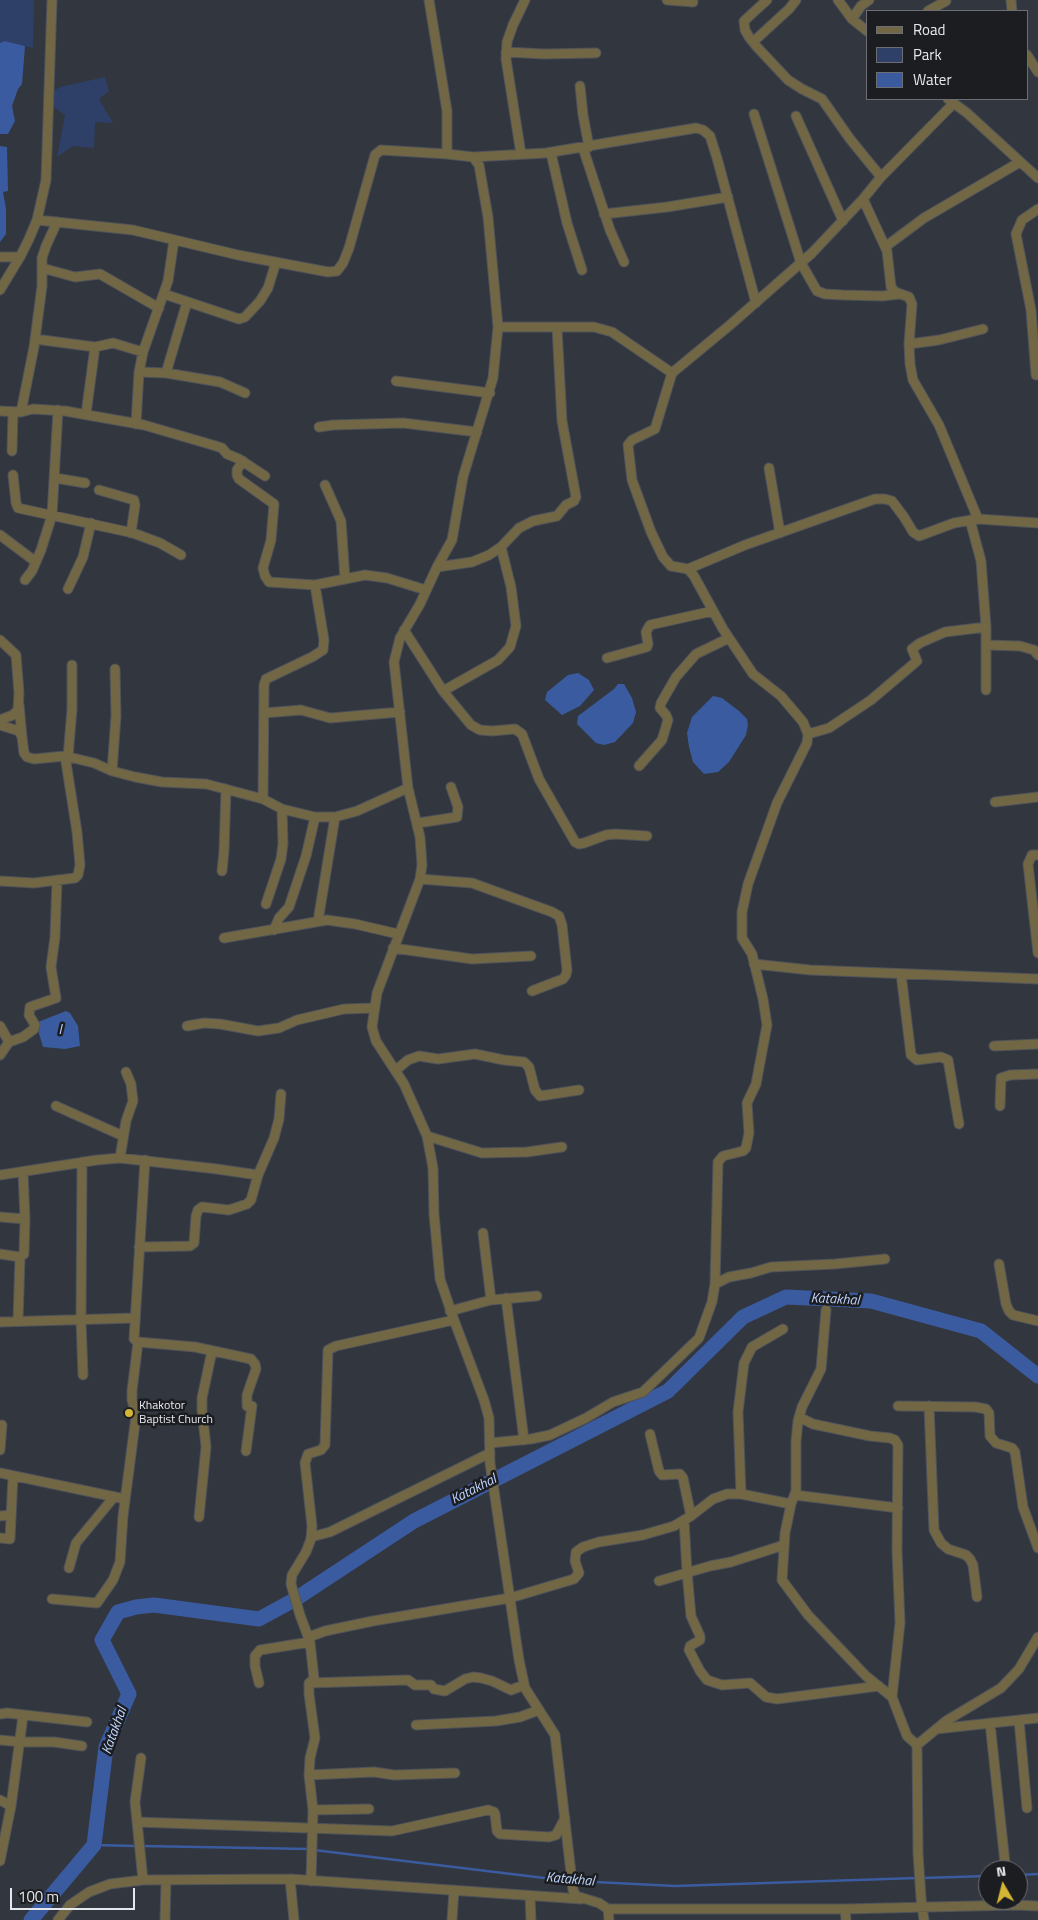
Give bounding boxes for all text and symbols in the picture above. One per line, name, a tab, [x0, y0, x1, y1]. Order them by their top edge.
legend	[866, 10, 1028, 100]
text: Road	[913, 18, 945, 41]
text: Park	[913, 43, 942, 66]
text: Water	[913, 68, 952, 91]
water label: I	[58, 1023, 62, 1039]
water label: Katakhal	[810, 1290, 860, 1310]
place label: Khakotor Baptist Church	[139, 1399, 213, 1427]
marker: Khakotor Baptist Church	[123, 1407, 135, 1419]
water label: Katakhal	[448, 1471, 500, 1509]
water label: Katakhal	[99, 1705, 131, 1757]
north arrow	[978, 1860, 1028, 1910]
text: N	[995, 1860, 1007, 1882]
water label: Katakhal	[545, 1870, 595, 1890]
scale bar	[12, 1878, 138, 1910]
text: 100 m	[18, 1885, 59, 1908]

